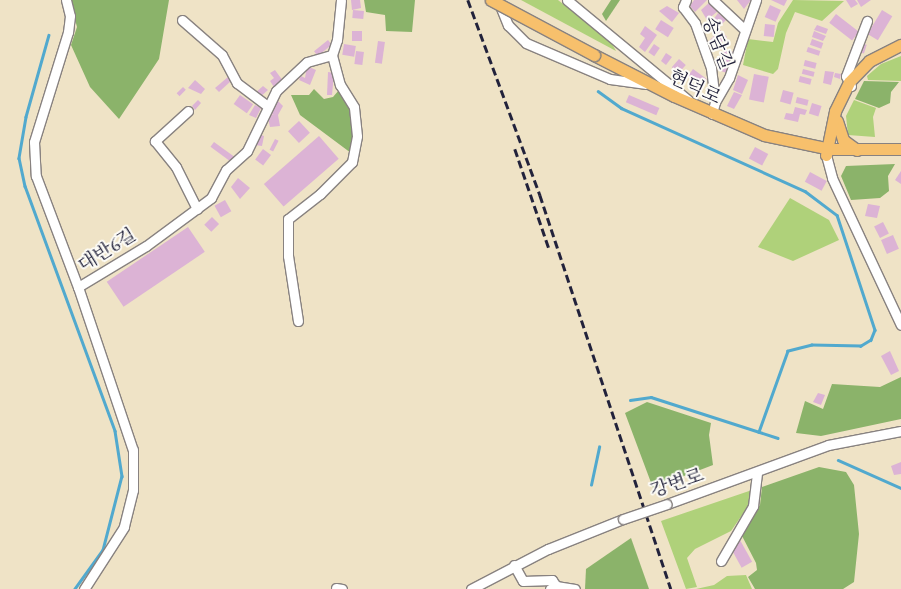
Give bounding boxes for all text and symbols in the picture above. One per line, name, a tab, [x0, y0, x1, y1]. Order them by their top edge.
street label: 송담길	[697, 13, 739, 73]
street label: 현덕로	[665, 65, 725, 109]
street label: 대반6길	[74, 223, 140, 277]
street label: 강변로	[647, 463, 707, 503]

